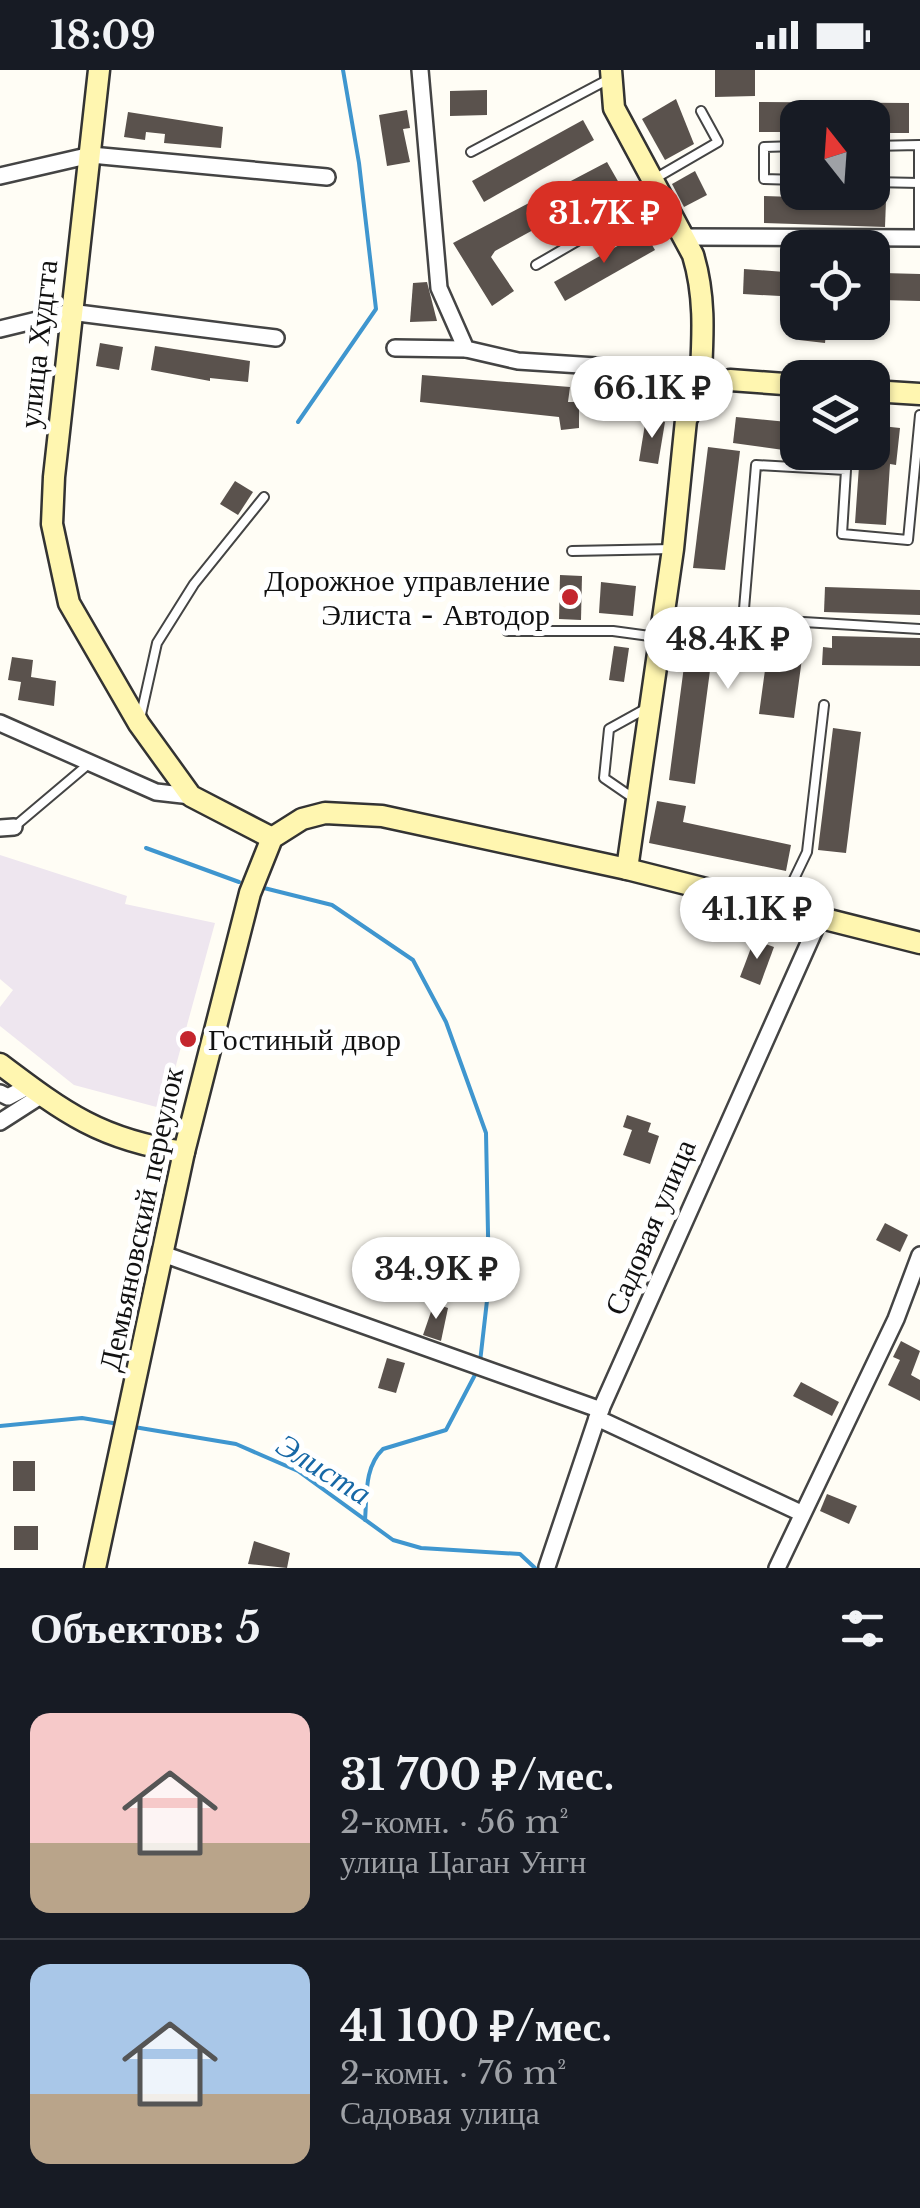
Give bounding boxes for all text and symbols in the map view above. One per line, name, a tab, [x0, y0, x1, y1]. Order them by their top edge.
text: 18:09	[50, 12, 156, 59]
north arrow	[780, 100, 890, 210]
map controls	[780, 100, 890, 470]
pin: 31.7K ₽	[512, 181, 696, 266]
text: 31.7K ₽	[548, 193, 660, 233]
button: locate	[780, 230, 890, 340]
street label: улица Худгта	[11, 258, 65, 430]
pin: 66.1K ₽	[560, 356, 744, 441]
button: layers	[780, 360, 890, 470]
text: 66.1K ₽	[593, 368, 711, 408]
place label: Дорожное управление Элиста - Автодор	[264, 562, 550, 633]
marker: Дорожное управление Элиста - Автодор	[559, 586, 581, 608]
pin: 48.4K ₽	[636, 607, 820, 692]
text: 48.4K ₽	[666, 619, 790, 659]
pin: 41.1K ₽	[665, 877, 849, 962]
text: 41.1K ₽	[702, 889, 812, 929]
place label: Гостиный двор	[208, 1021, 401, 1058]
marker: Гостиный двор	[177, 1028, 199, 1050]
street label: Демьяновский переулок	[91, 1063, 191, 1374]
street label: Садовая улица	[596, 1134, 704, 1320]
pin: 34.9K ₽	[344, 1237, 528, 1322]
text: 34.9K ₽	[374, 1249, 498, 1289]
water label: Элиста	[269, 1424, 379, 1514]
icon: filters	[835, 1601, 890, 1656]
text: Объектов: 5	[30, 1602, 261, 1654]
text: 31 700 ₽/мес.	[340, 1749, 614, 1801]
icon: home	[110, 1753, 230, 1873]
text: 2-комн. · 56 m²	[340, 1802, 569, 1842]
text: улица Цаган Унгн	[340, 1842, 586, 1882]
text: 41 100 ₽/мес.	[340, 2000, 612, 2052]
icon: home	[110, 2004, 230, 2124]
text: 2-комн. · 76 m²	[340, 2053, 566, 2093]
text: Садовая улица	[340, 2093, 540, 2133]

